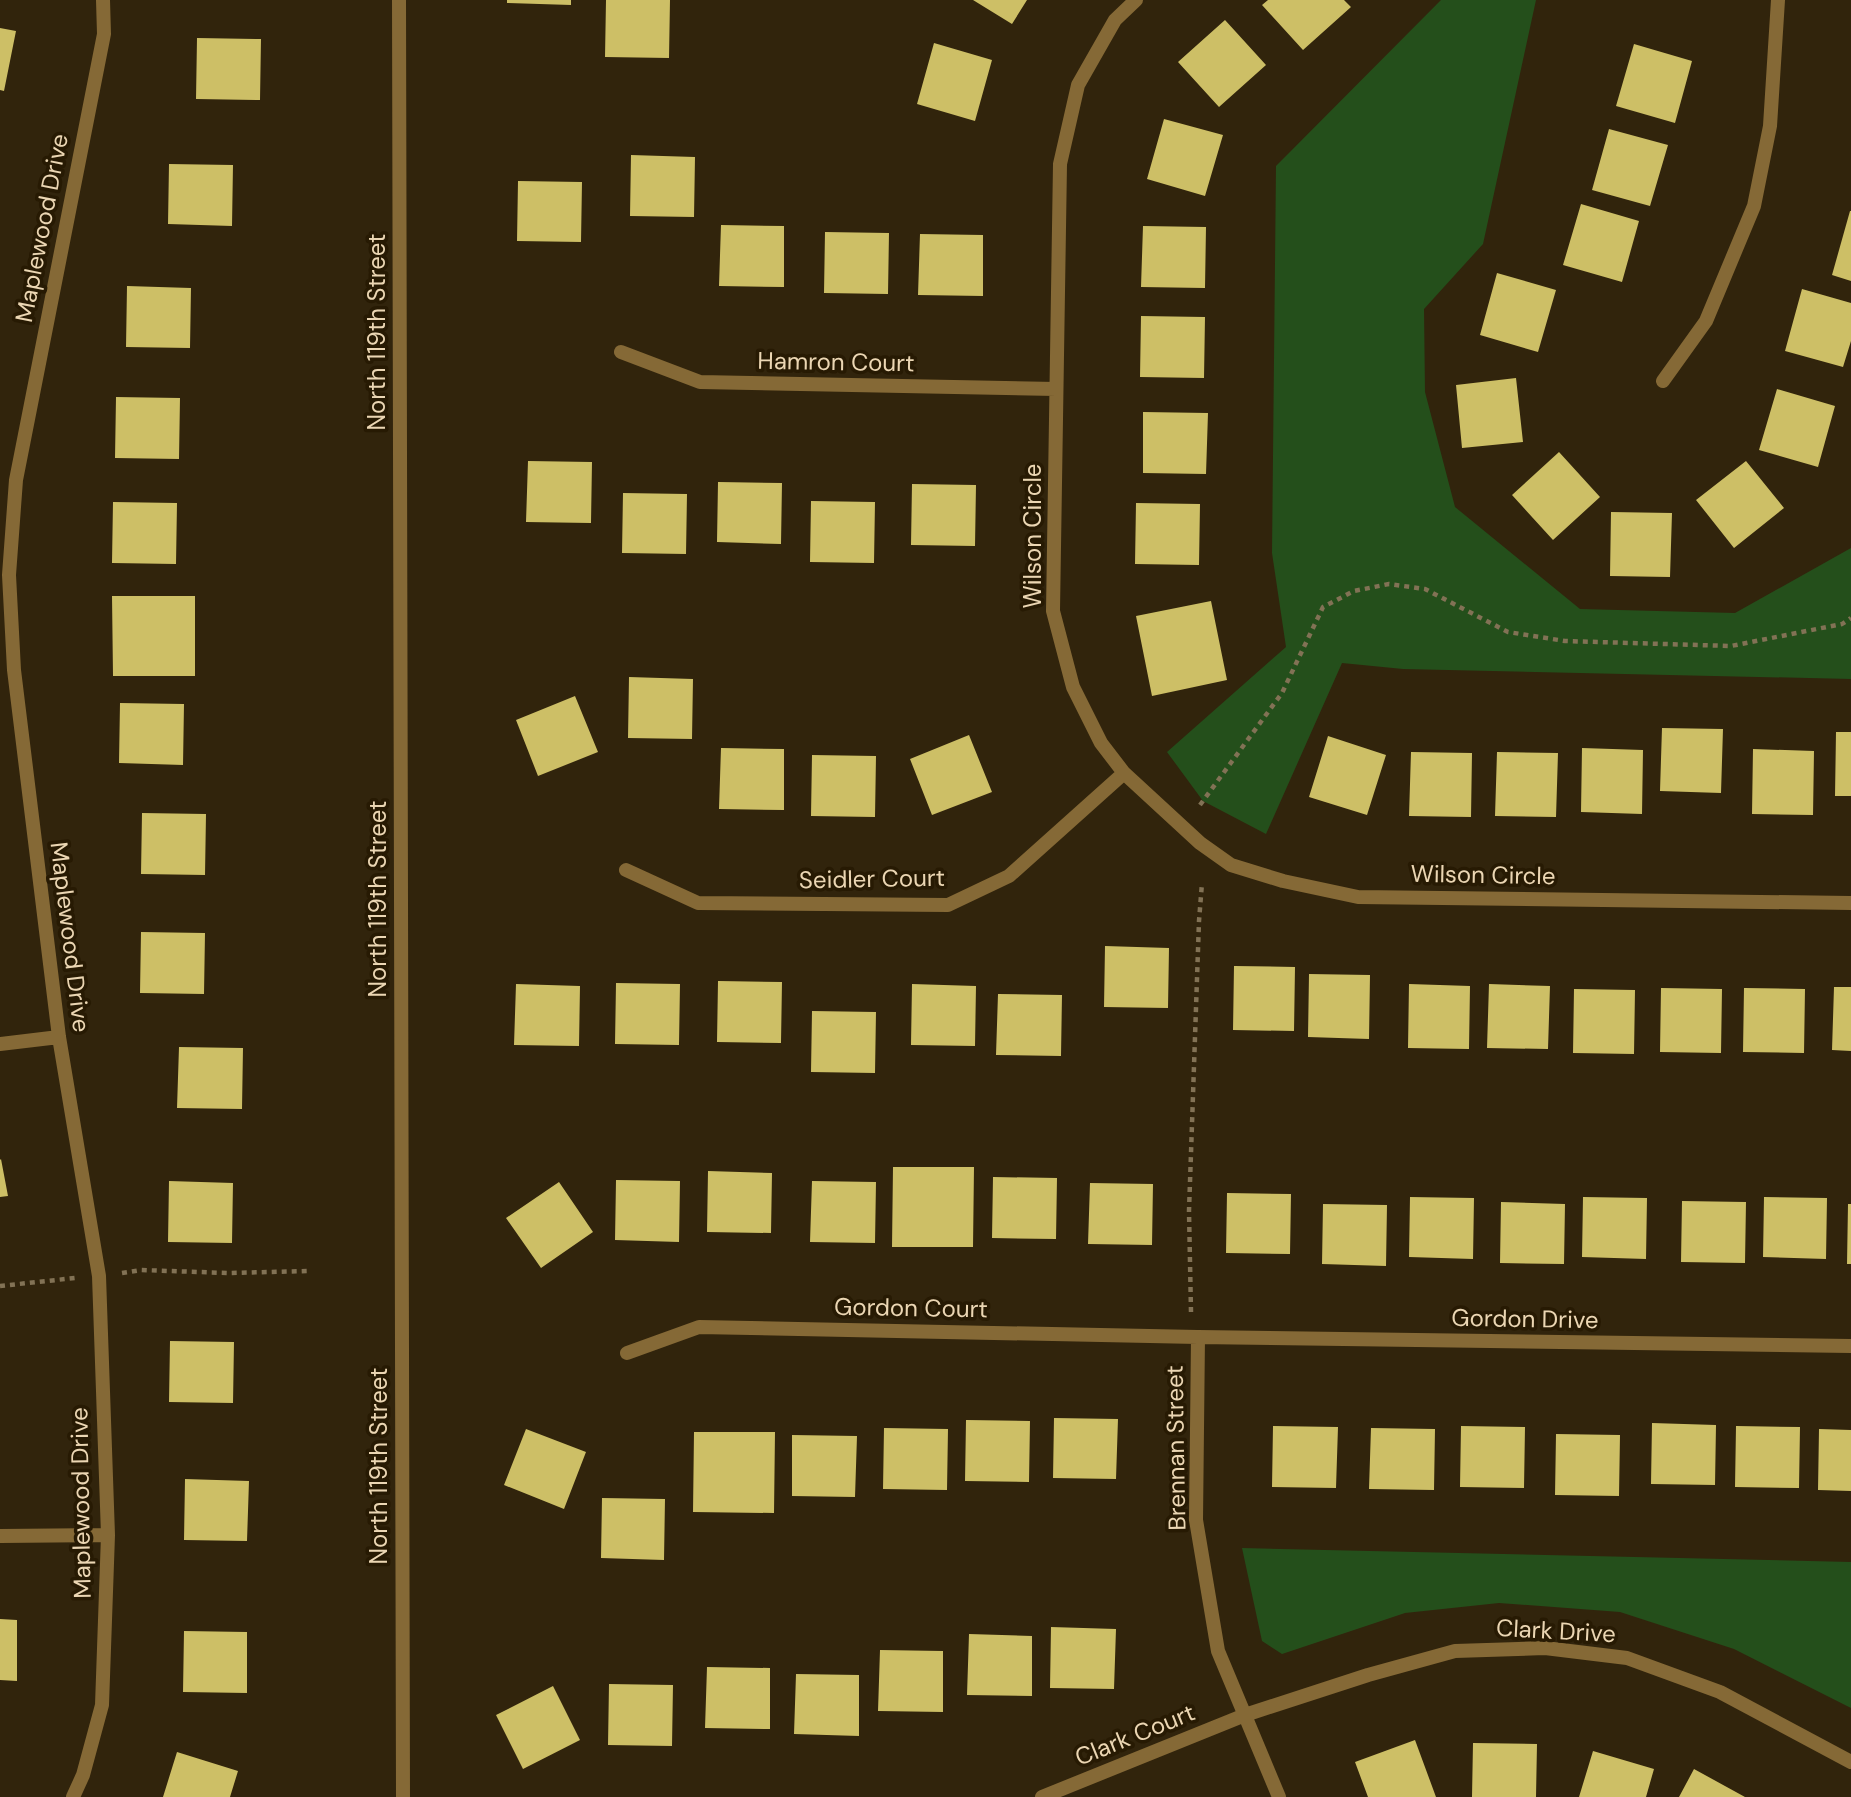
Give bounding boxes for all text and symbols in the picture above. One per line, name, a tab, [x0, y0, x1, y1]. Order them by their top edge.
street label: Maplewood Drive	[8, 131, 75, 325]
street label: North 119th Street	[361, 234, 392, 430]
street label: Hamron Court	[757, 345, 915, 378]
street label: Wilson Circle	[1017, 464, 1048, 608]
street label: North 119th Street	[362, 801, 393, 997]
street label: Maplewood Drive	[43, 840, 98, 1034]
street label: Wilson Circle	[1410, 858, 1556, 891]
street label: Seidler Court	[799, 862, 945, 895]
street label: Gordon Court	[834, 1291, 988, 1324]
street label: Gordon Drive	[1451, 1302, 1599, 1335]
street label: Brennan Street	[1159, 1365, 1192, 1531]
street label: North 119th Street	[363, 1368, 394, 1564]
street label: Maplewood Drive	[63, 1407, 98, 1599]
street label: Clark Drive	[1495, 1612, 1617, 1649]
street label: Clark Court	[1070, 1696, 1199, 1773]

